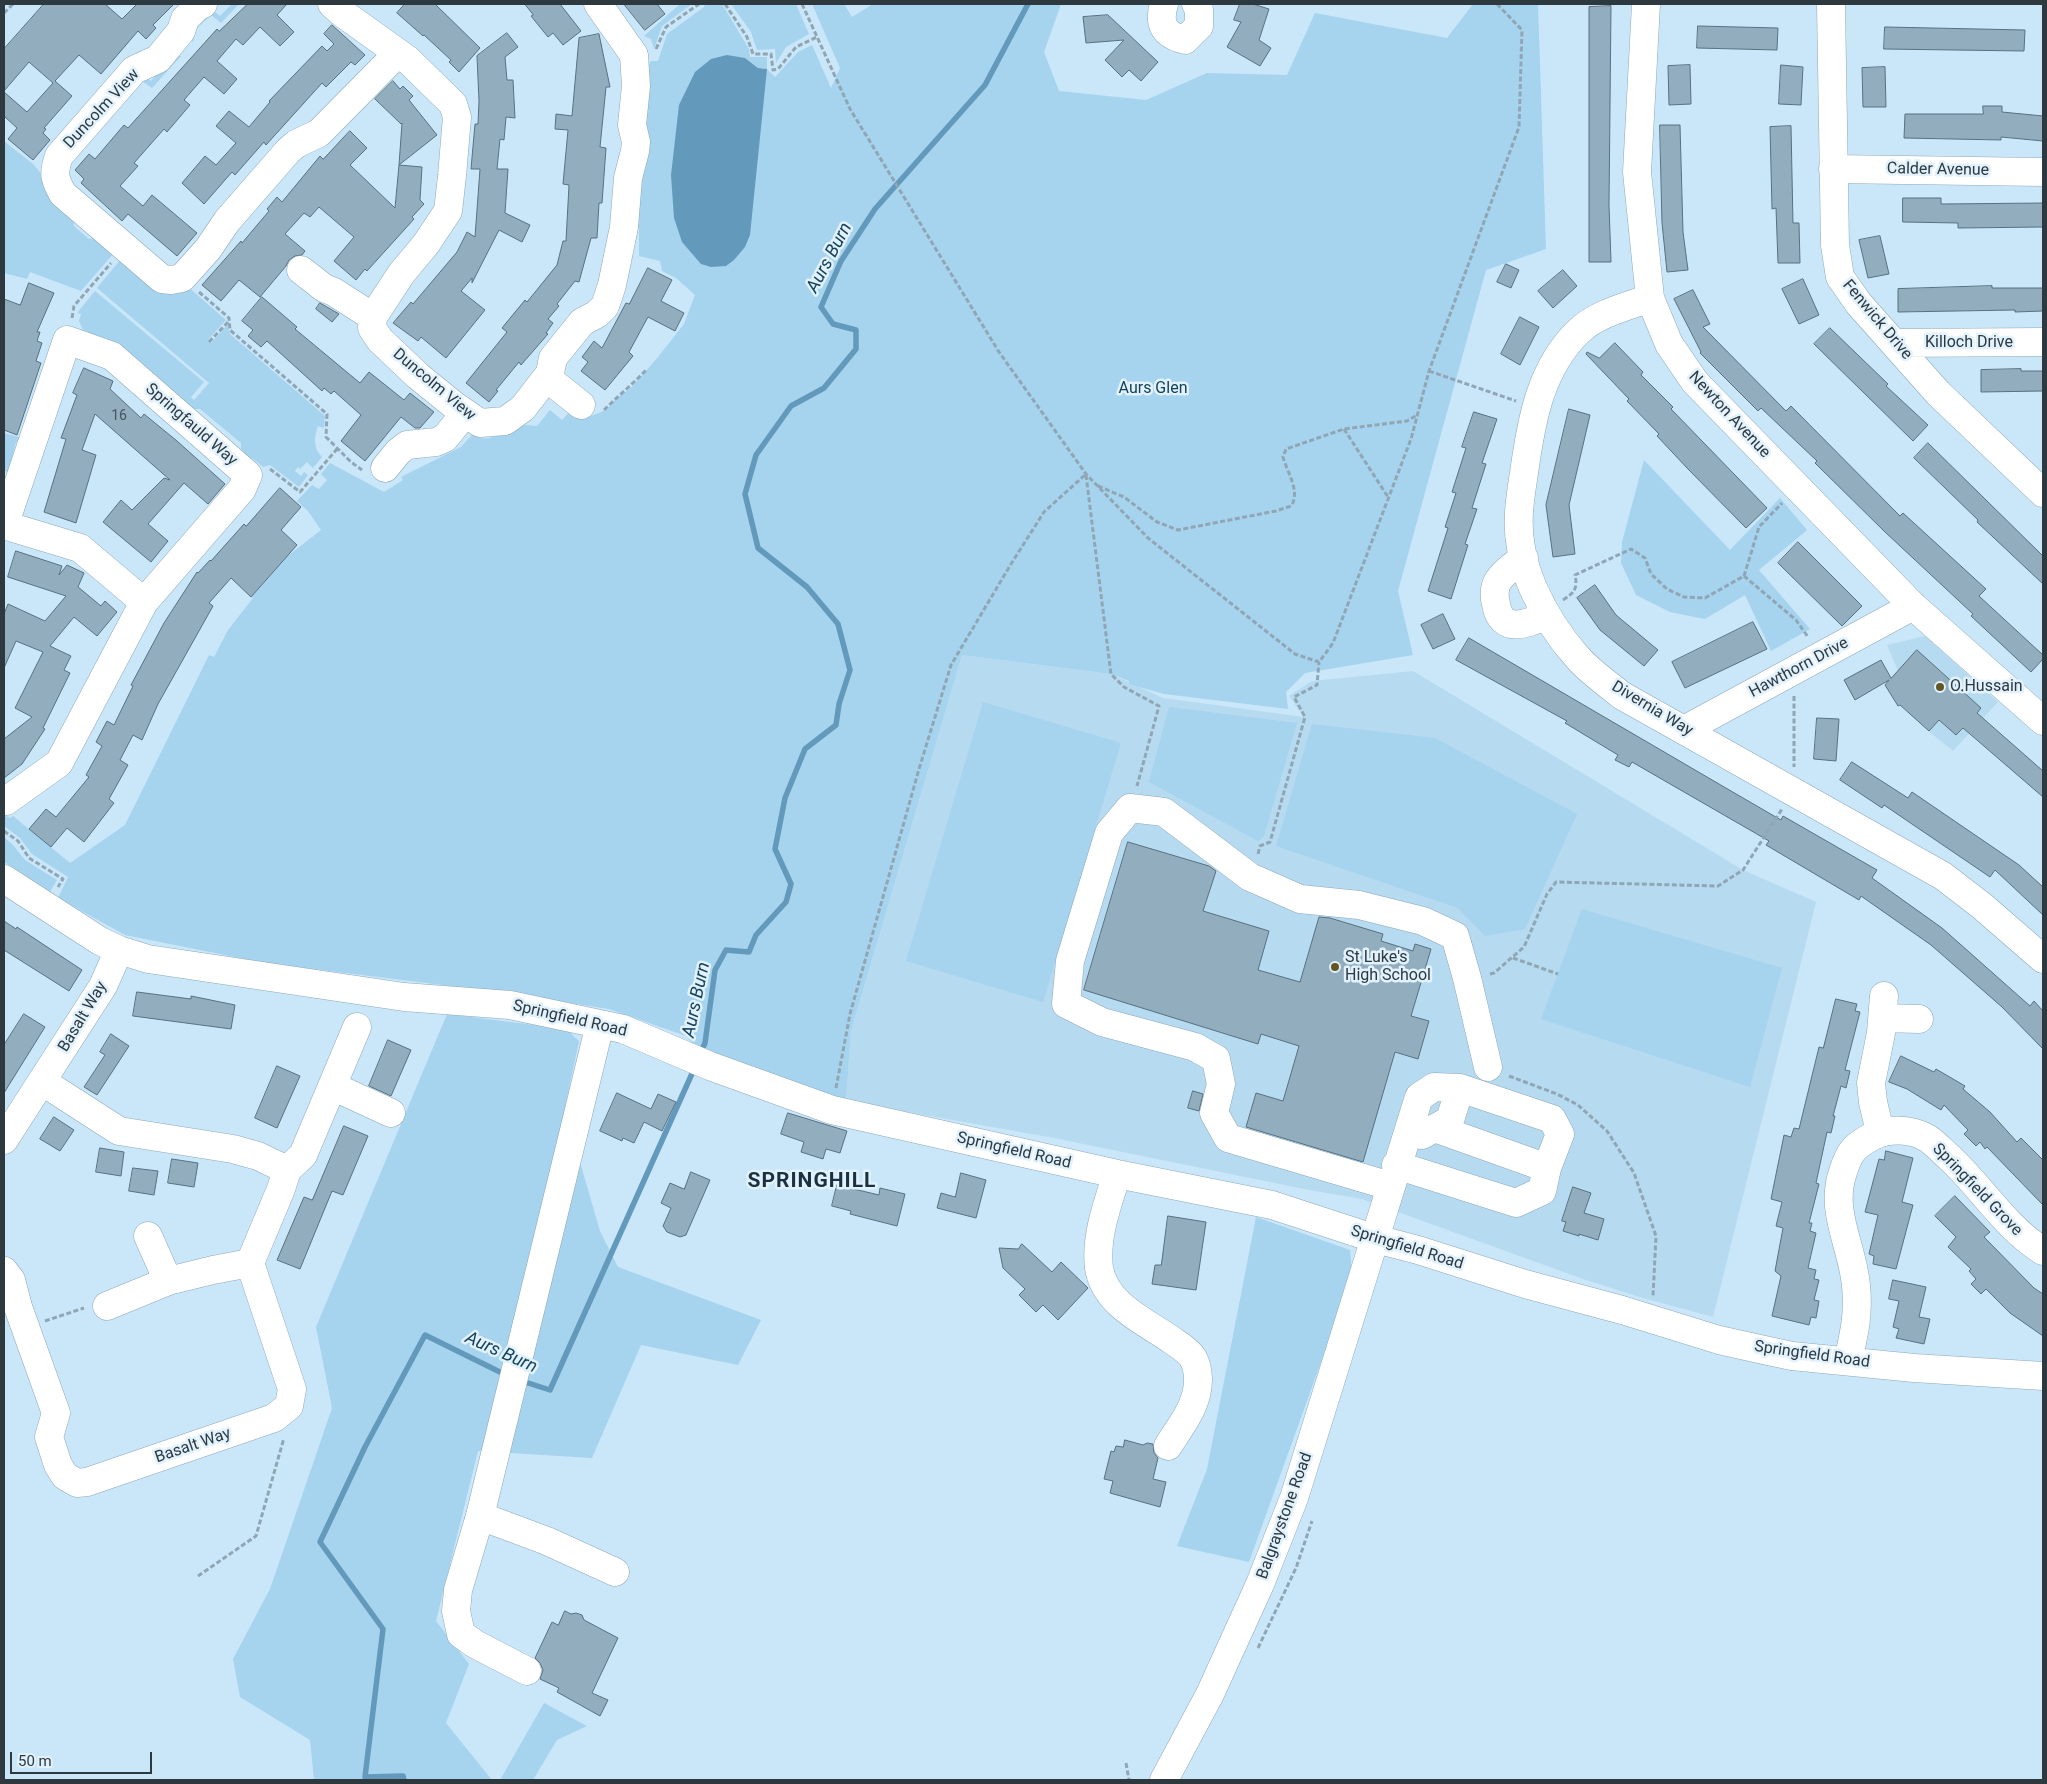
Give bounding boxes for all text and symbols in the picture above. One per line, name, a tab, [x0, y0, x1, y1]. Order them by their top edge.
street label: Duncolm View	[60, 65, 144, 153]
street label: Calder Avenue	[1887, 160, 1989, 180]
water label: Aurs Burn	[803, 219, 857, 297]
street label: Fenwick Drive	[1838, 276, 1916, 364]
street label: Killoch Drive	[1925, 333, 2013, 353]
street label: Duncolm View	[389, 345, 479, 425]
street label: Newton Avenue	[1684, 368, 1774, 462]
park label: Aurs Glen	[1119, 379, 1187, 399]
street label: Springfauld Way	[141, 380, 241, 470]
house number: 16	[111, 408, 127, 424]
street label: Hawthorn Drive	[1746, 634, 1852, 702]
street label: Divernia Way	[1608, 677, 1696, 741]
place label: O.Hussain	[1950, 677, 2023, 697]
marker: O.Hussain	[1934, 681, 1946, 693]
place label: St Luke's High School	[1345, 948, 1431, 986]
water label: Aurs Burn	[679, 960, 715, 1040]
marker: St Luke's High School	[1329, 961, 1341, 973]
street label: Basalt Way	[54, 978, 112, 1056]
street label: Springfield Road	[511, 997, 629, 1041]
street label: Springfield Road	[955, 1129, 1073, 1173]
street label: Springfield Grove	[1928, 1140, 2026, 1240]
district label: SPRINGHILL	[746, 1169, 878, 1195]
street label: Springfield Road	[1348, 1222, 1466, 1274]
water label: Aurs Burn	[462, 1328, 540, 1378]
street label: Springfield Road	[1753, 1337, 1871, 1373]
street label: Basalt Way	[153, 1424, 233, 1468]
street label: Balgraystone Road	[1253, 1450, 1317, 1582]
scale bar	[12, 1742, 155, 1774]
text: 50 m	[18, 1752, 52, 1770]

